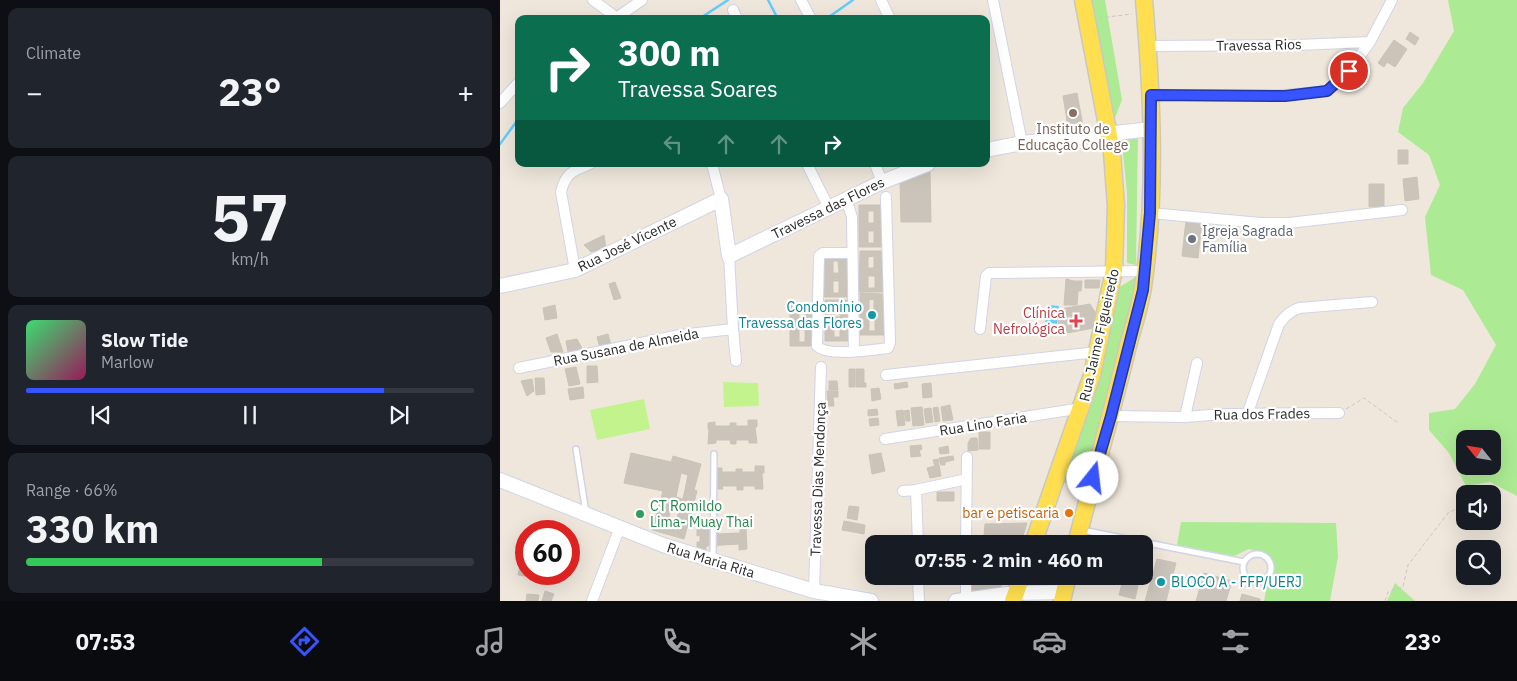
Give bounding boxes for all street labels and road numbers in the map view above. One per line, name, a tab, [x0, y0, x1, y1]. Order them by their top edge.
street label: Travessa Rios	[1216, 35, 1302, 55]
street label: Travessa das Flores	[769, 173, 888, 243]
street label: Rua José Vicente	[575, 212, 680, 276]
street label: Rua Jaime Figueiredo	[1075, 267, 1123, 403]
street label: Rua Susana de Almeida	[552, 324, 701, 370]
street label: Travessa Dias Mendonça	[806, 401, 830, 557]
street label: Rua dos Frades	[1214, 404, 1311, 424]
street label: Rua Lino Faria	[938, 408, 1028, 440]
street label: Rua Maria Rita	[665, 538, 758, 582]

